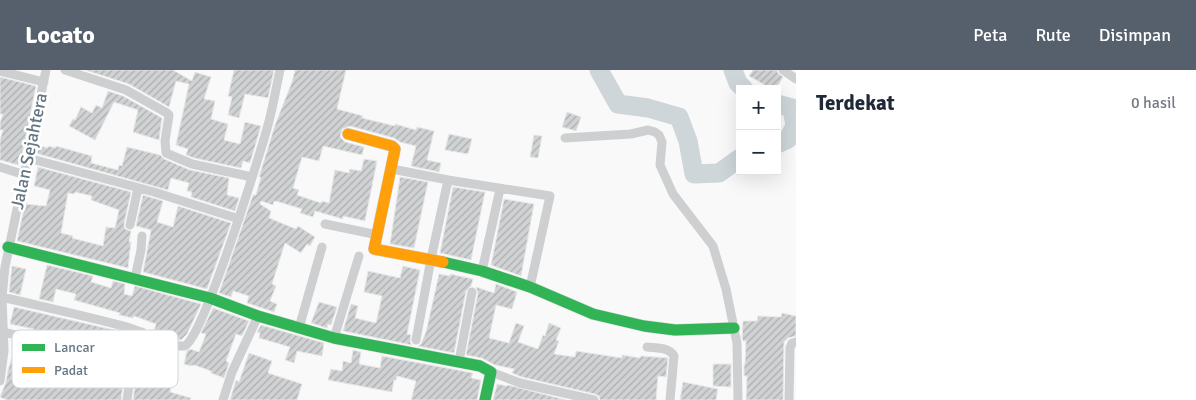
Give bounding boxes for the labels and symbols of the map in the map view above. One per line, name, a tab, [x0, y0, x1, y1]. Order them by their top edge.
street label: Jalan Sejahtera	[6, 91, 52, 211]
legend	[12, 330, 178, 388]
text: Lancar	[54, 339, 96, 356]
text: Padat	[54, 362, 88, 379]

